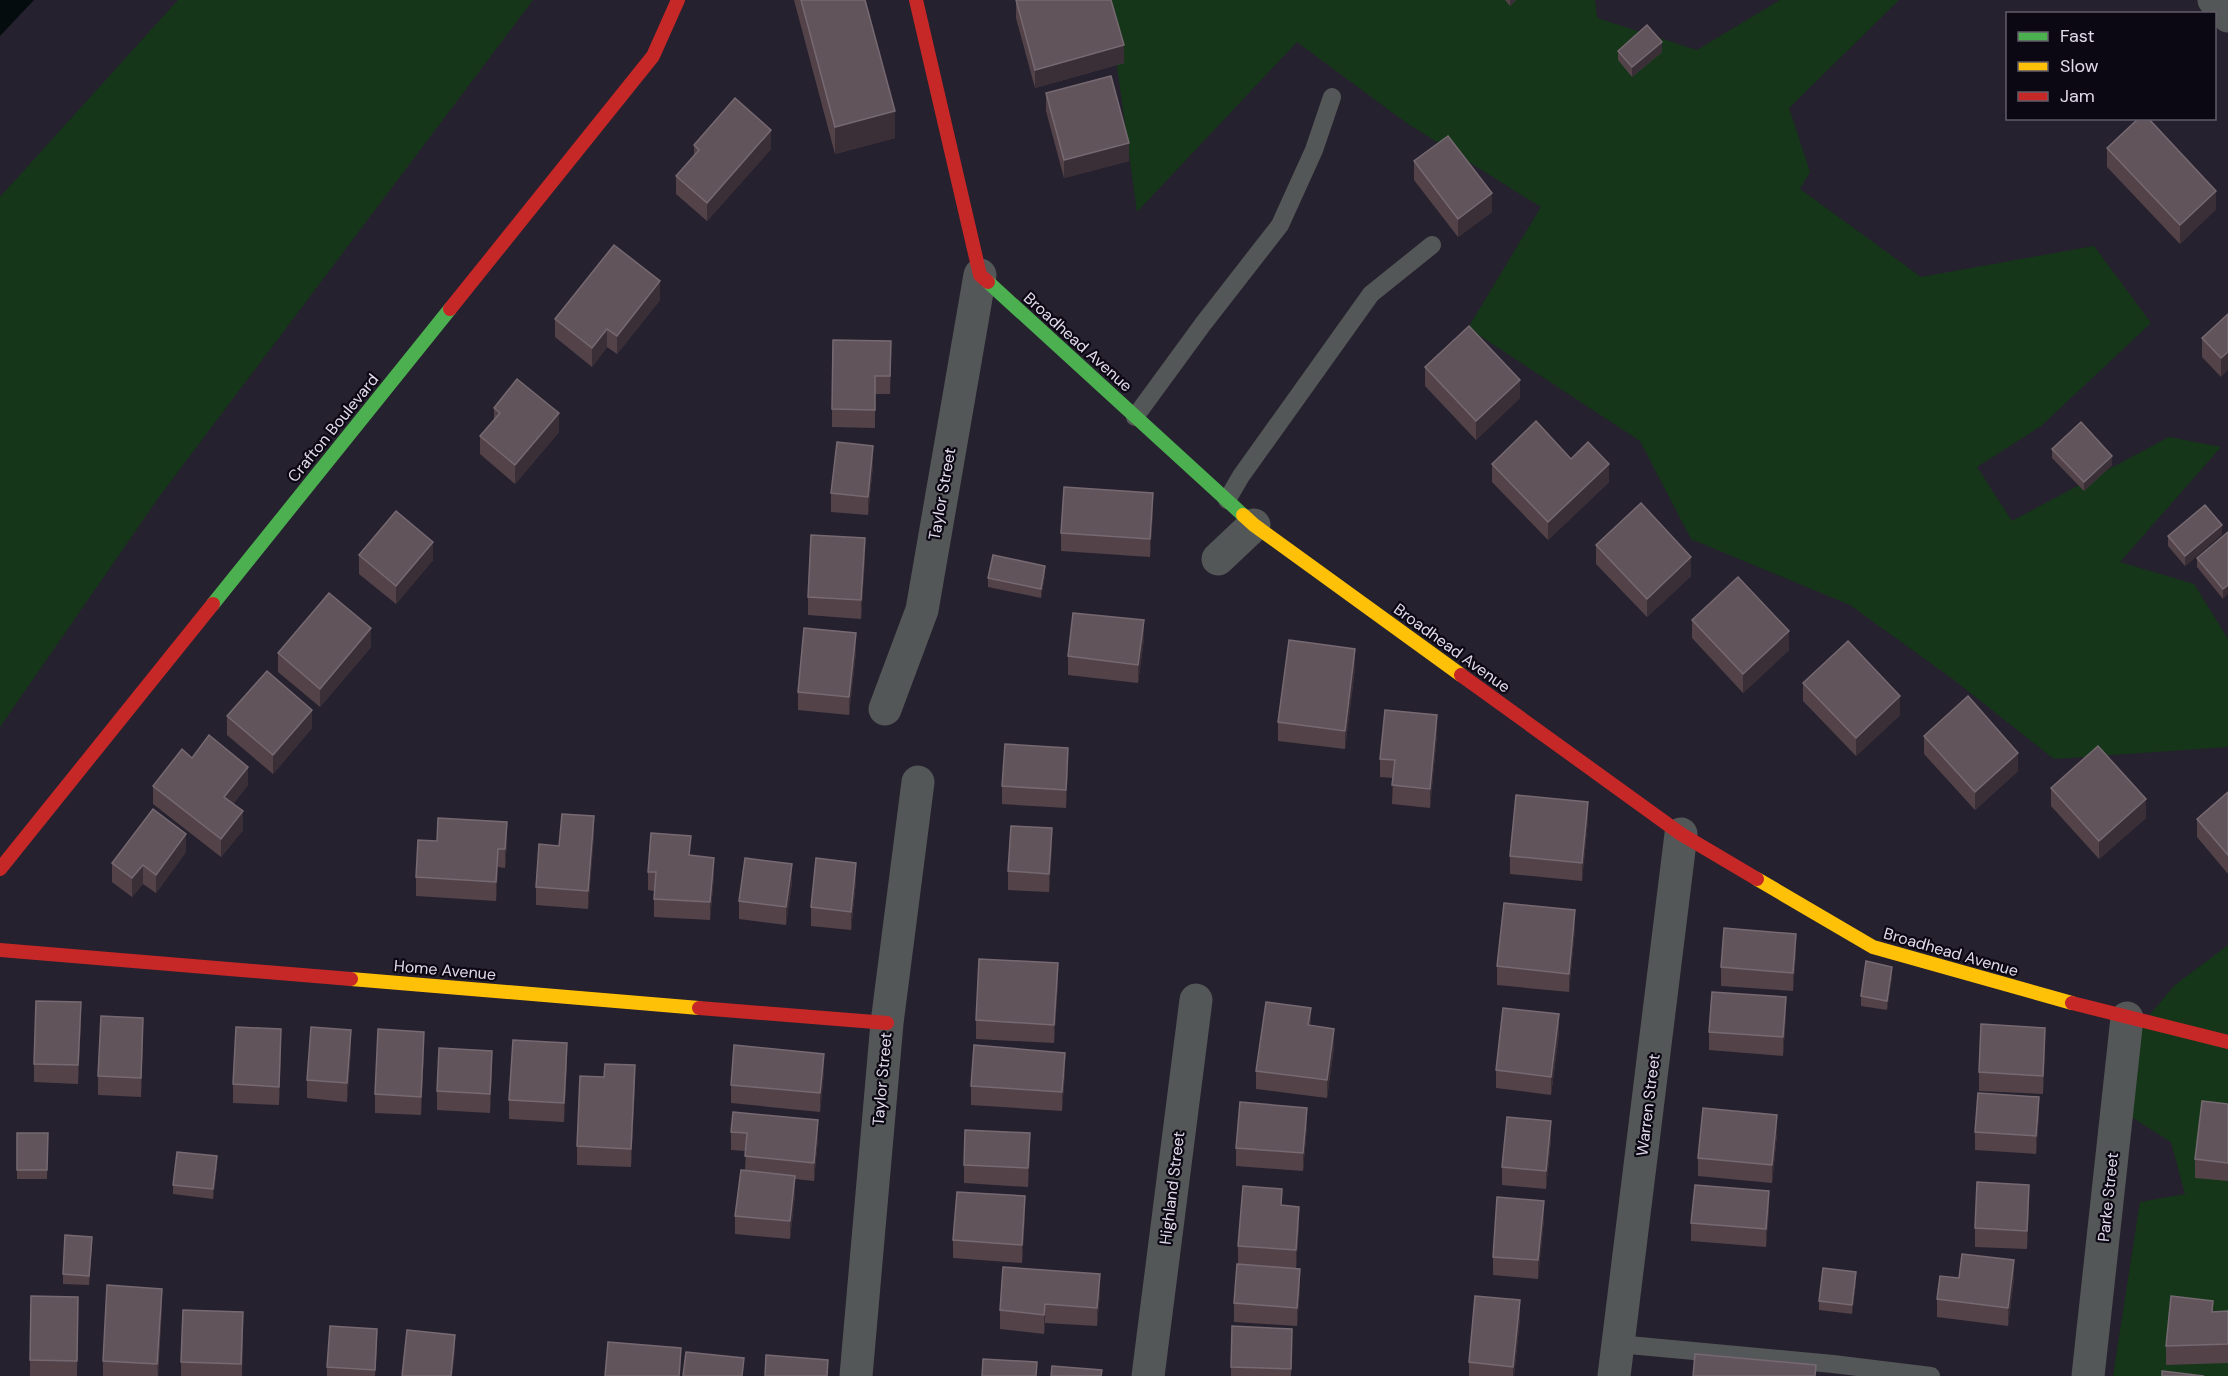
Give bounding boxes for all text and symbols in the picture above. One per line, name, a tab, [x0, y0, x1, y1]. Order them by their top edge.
legend	[2006, 12, 2216, 120]
text: Fast	[2060, 24, 2095, 48]
text: Slow	[2060, 54, 2099, 78]
text: Jam	[2060, 84, 2095, 108]
street label: Broadhead Avenue	[1019, 288, 1137, 396]
street label: Crafton Boulevard	[283, 369, 383, 487]
street label: Taylor Street	[924, 446, 960, 542]
street label: Broadhead Avenue	[1390, 599, 1514, 697]
street label: Broadhead Avenue	[1881, 923, 2021, 981]
street label: Home Avenue	[393, 955, 497, 985]
street label: Taylor Street	[867, 1031, 897, 1127]
street label: Warren Street	[1631, 1053, 1665, 1157]
street label: Highland Street	[1155, 1130, 1189, 1246]
street label: Parke Street	[2093, 1151, 2123, 1243]

